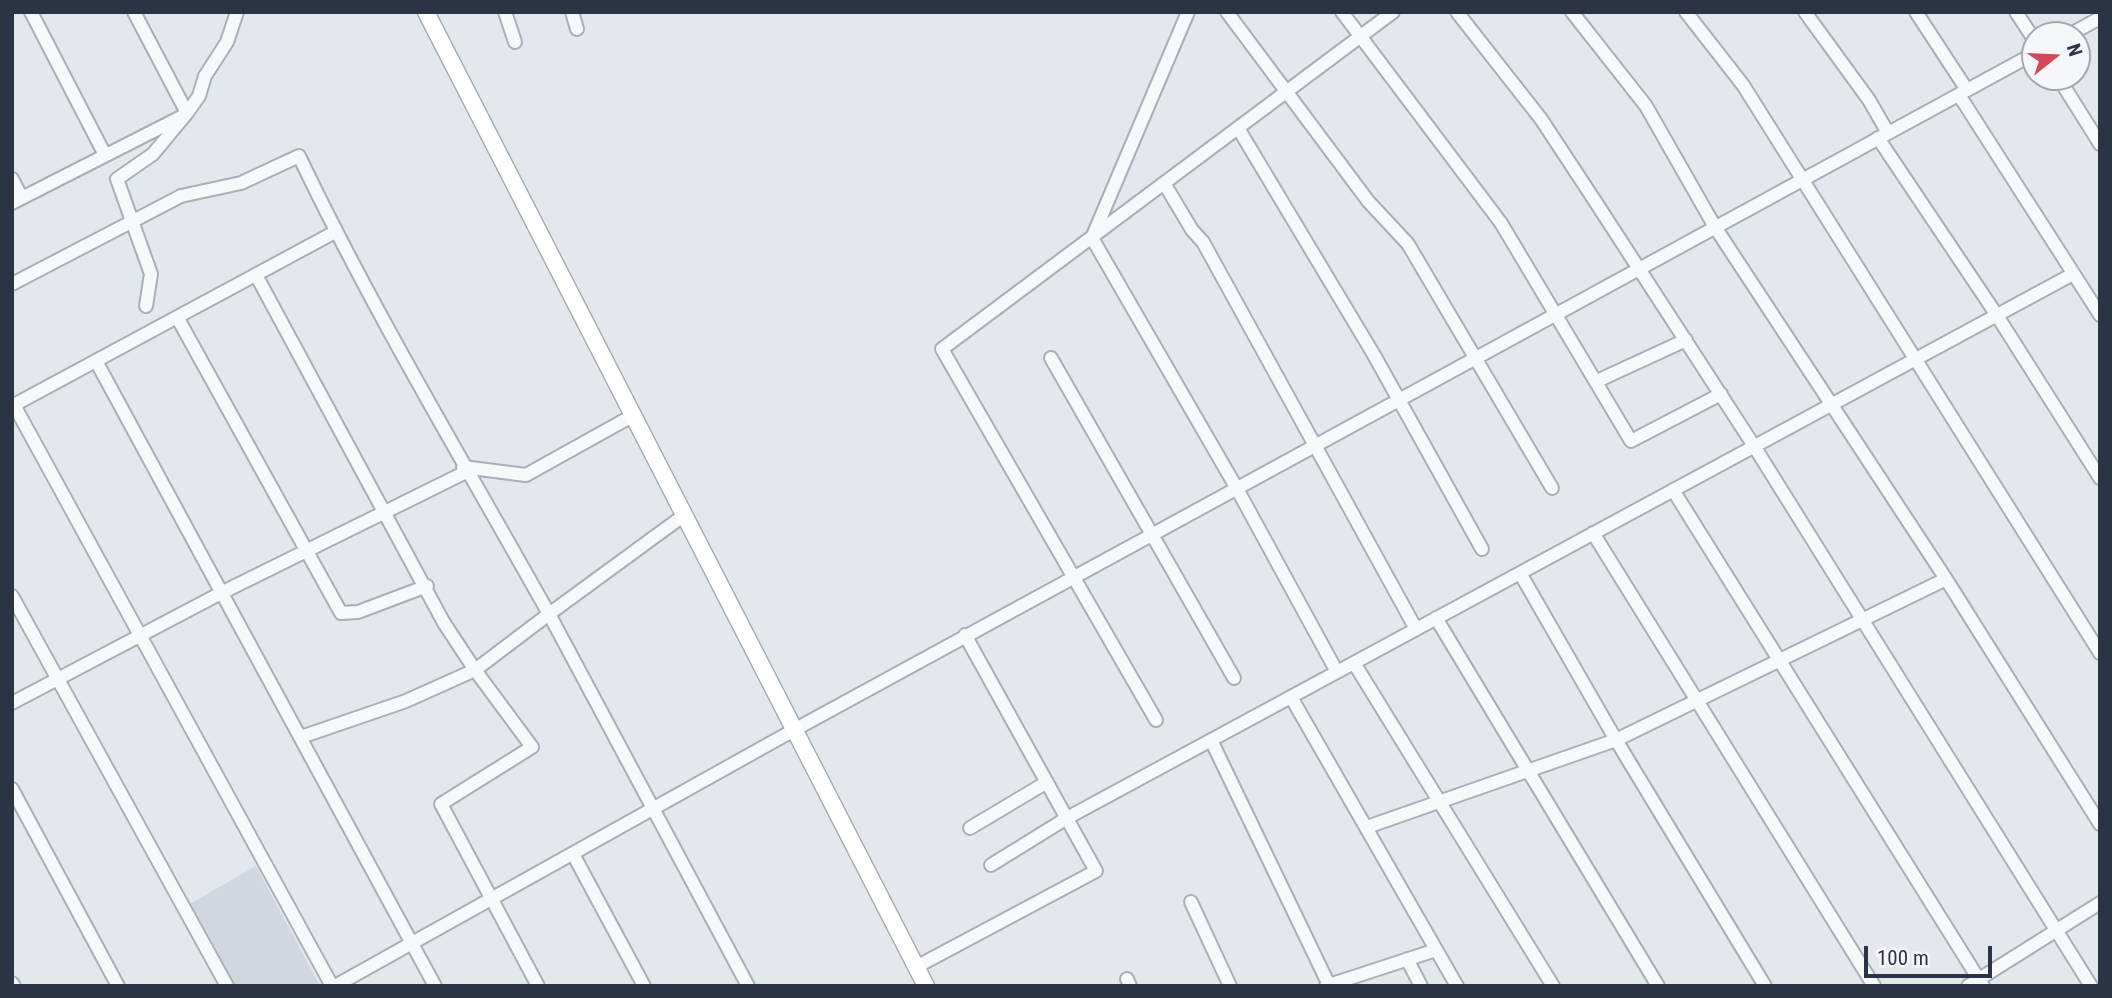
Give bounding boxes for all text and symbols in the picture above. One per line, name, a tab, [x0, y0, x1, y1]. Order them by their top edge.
north arrow	[2021, 21, 2091, 91]
text: N	[2062, 41, 2087, 59]
scale bar	[1867, 932, 1995, 976]
text: 100 m	[1877, 946, 1929, 970]

